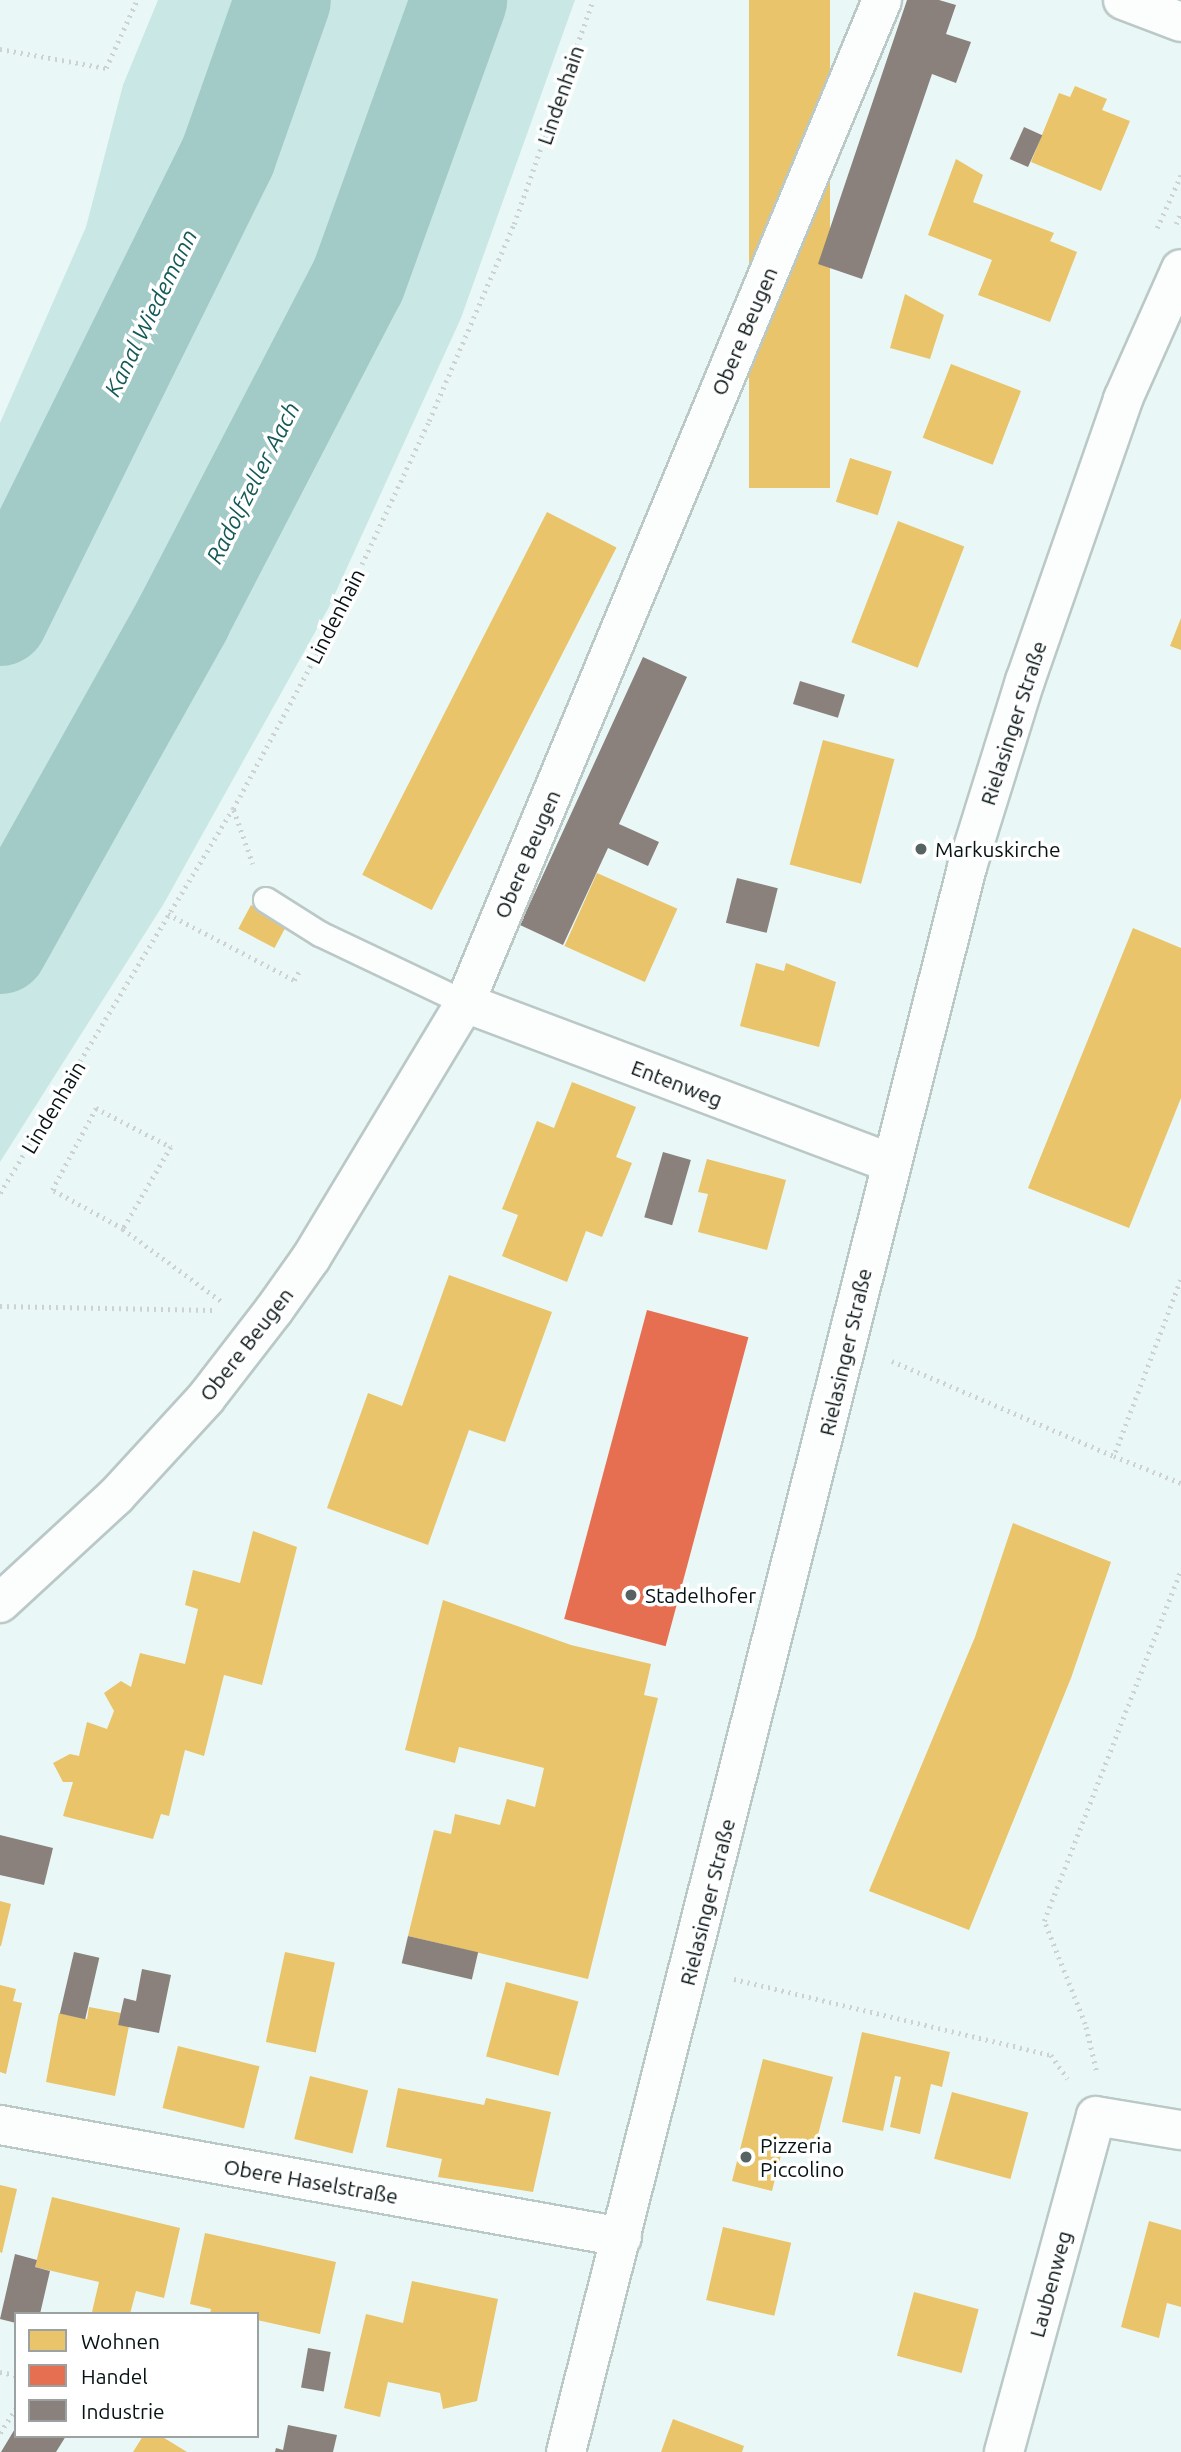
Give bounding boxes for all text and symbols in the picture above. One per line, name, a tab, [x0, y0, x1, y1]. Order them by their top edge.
street label: Lindenhain	[531, 42, 589, 148]
water label: Kanal Wiedemann	[99, 225, 203, 401]
street label: Obere Beugen	[706, 263, 782, 399]
water label: Radolfzeller Aach	[200, 398, 306, 568]
street label: Lindenhain	[300, 564, 370, 668]
street label: Rielasinger Straße	[975, 638, 1051, 808]
street label: Obere Beugen	[489, 786, 565, 922]
place label: Markuskirche	[935, 836, 1061, 862]
marker: Markuskirche	[913, 841, 929, 857]
street label: Entenweg	[628, 1054, 726, 1112]
street label: Lindenhain	[16, 1056, 90, 1158]
street label: Rielasinger Straße	[813, 1266, 877, 1438]
street label: Obere Beugen	[194, 1282, 298, 1406]
place label: Stadelhofer	[645, 1582, 756, 1608]
marker: Stadelhofer	[623, 1587, 639, 1603]
street label: Rielasinger Straße	[674, 1816, 740, 1988]
place label: Pizzeria Piccolino	[760, 2132, 844, 2182]
marker: Pizzeria Piccolino	[738, 2149, 754, 2165]
street label: Obere Haselstraße	[222, 2153, 400, 2209]
street label: Laubenweg	[1024, 2228, 1076, 2340]
legend	[14, 2312, 259, 2438]
text: Wohnen	[81, 2329, 160, 2353]
text: Handel	[81, 2364, 148, 2388]
text: Industrie	[81, 2399, 165, 2423]

